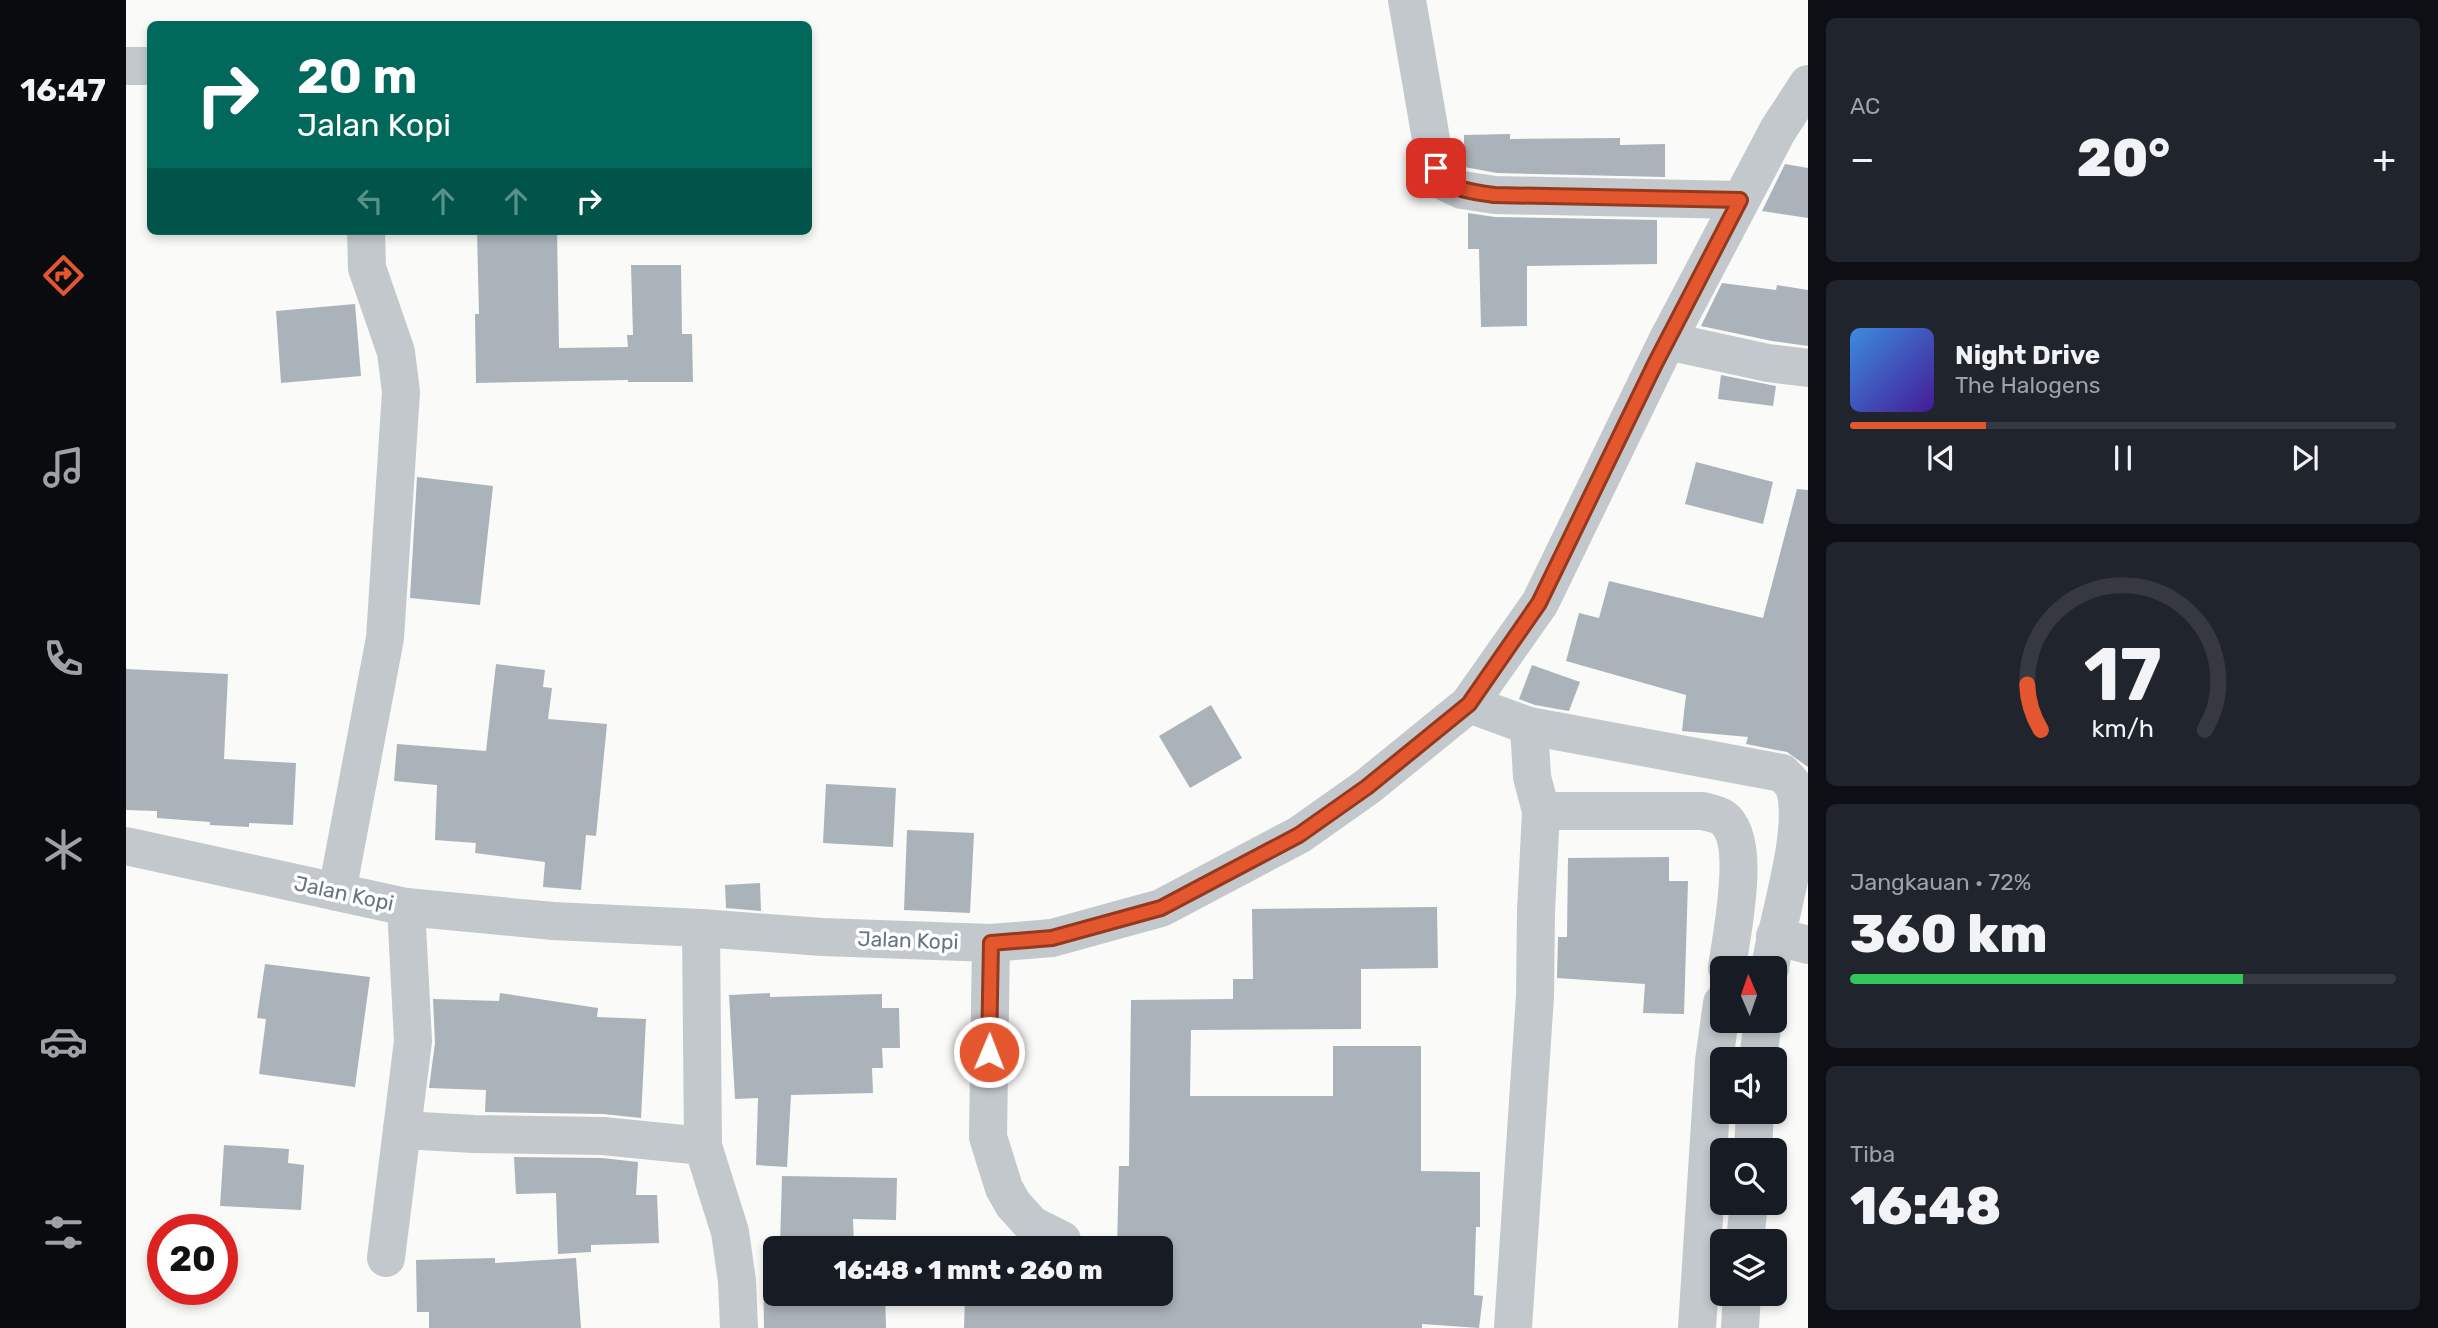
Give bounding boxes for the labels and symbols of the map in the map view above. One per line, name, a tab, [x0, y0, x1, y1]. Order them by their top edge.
pin	[1406, 138, 1466, 198]
street label: Jalan Kopi	[292, 870, 396, 916]
street label: Jalan Kopi	[857, 926, 959, 954]
north arrow	[1710, 956, 1787, 1032]
position arrow	[952, 1015, 1026, 1089]
speed limit sign: 20	[147, 1214, 238, 1305]

